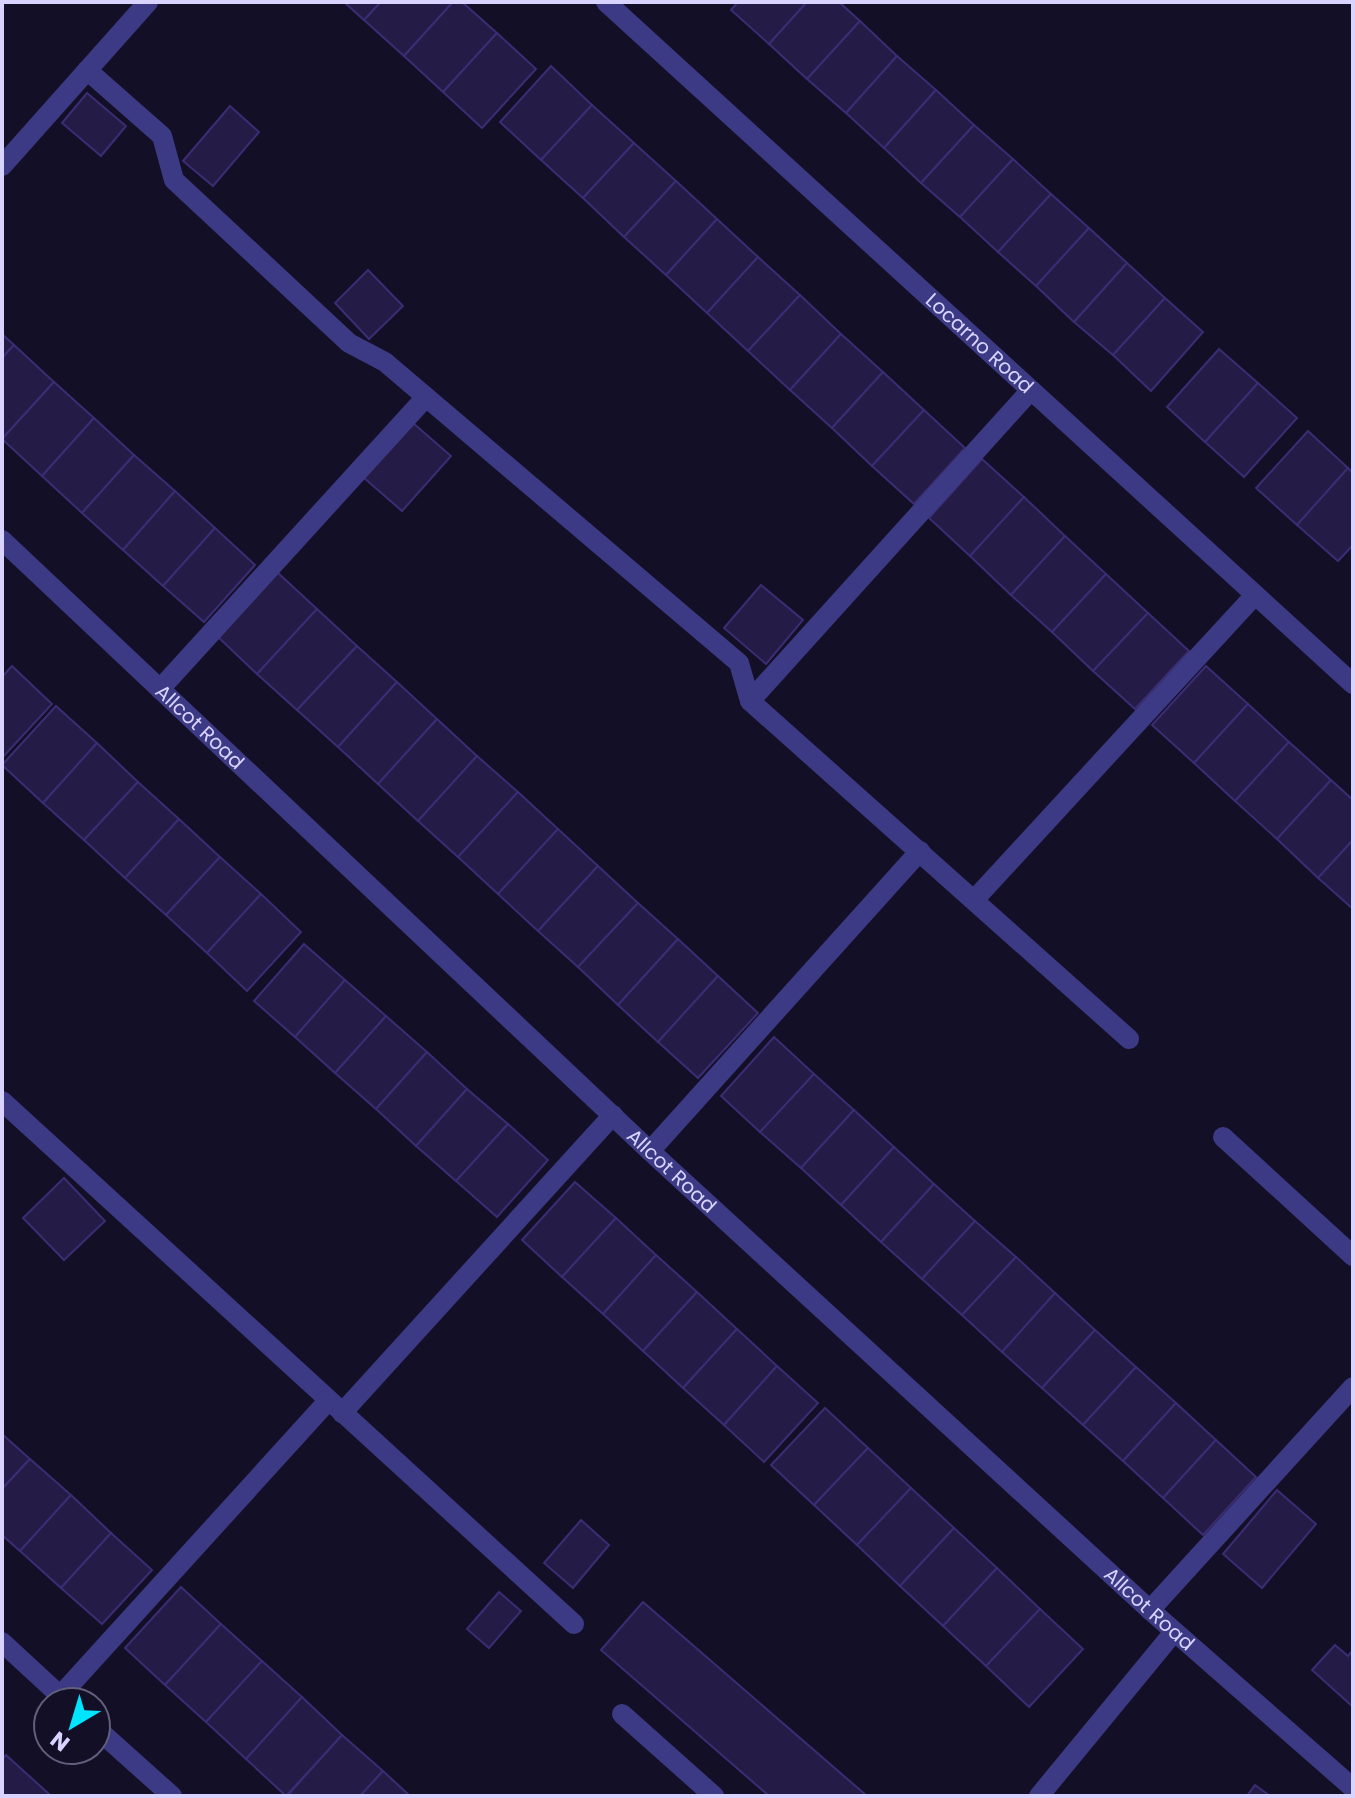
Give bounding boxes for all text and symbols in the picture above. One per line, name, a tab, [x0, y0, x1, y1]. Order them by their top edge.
street label: Locarno Road	[919, 286, 1040, 400]
street label: Allcot Road	[149, 678, 251, 776]
street label: Allcot Road	[621, 1122, 723, 1219]
street label: Allcot Road	[1098, 1561, 1201, 1657]
north arrow	[32, 1686, 112, 1766]
text: N	[44, 1724, 76, 1759]

